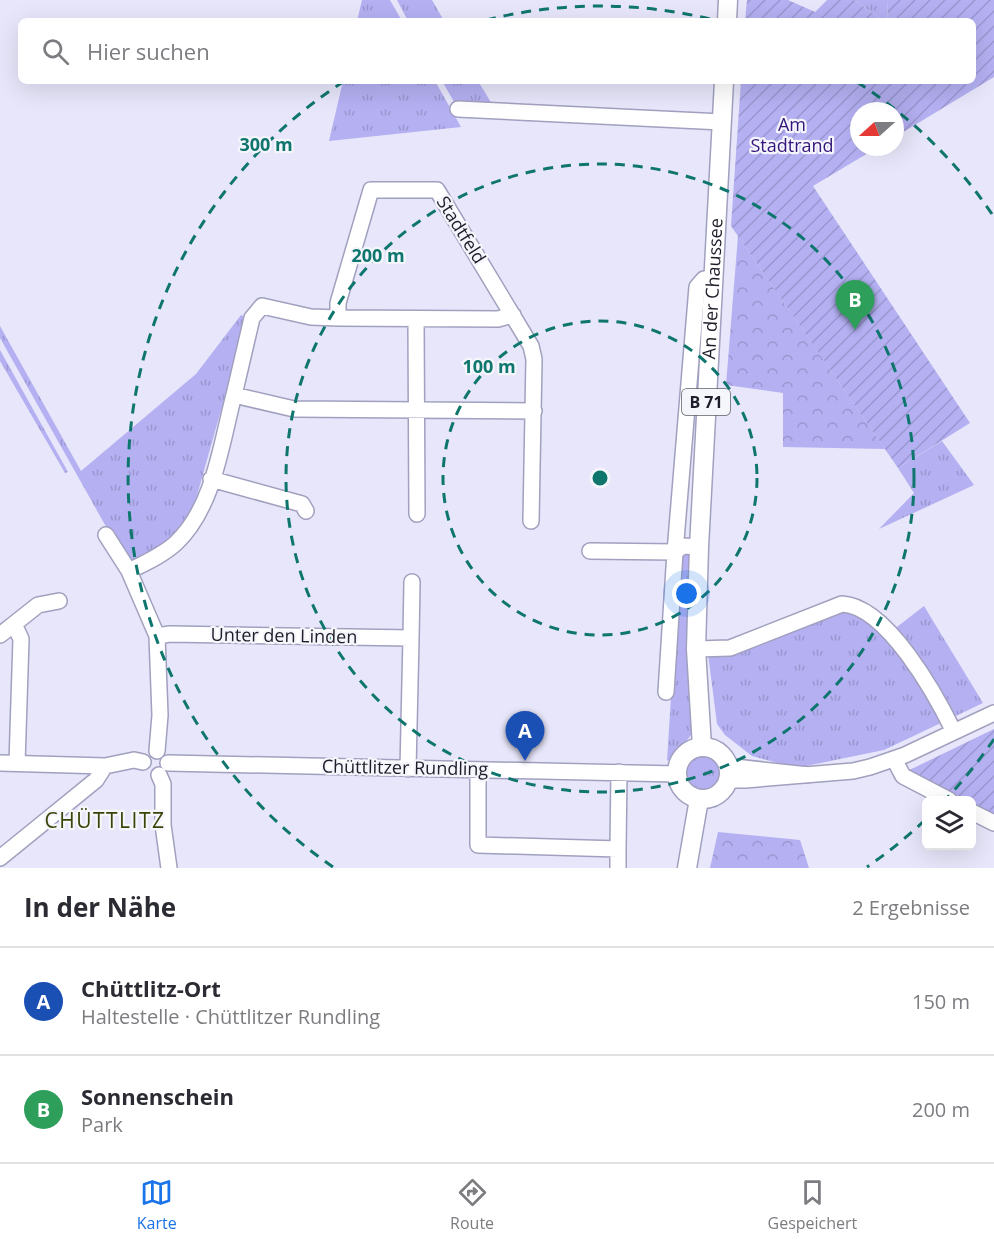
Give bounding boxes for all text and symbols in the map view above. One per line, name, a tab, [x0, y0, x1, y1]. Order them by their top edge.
search box	[18, 18, 976, 84]
icon: search	[39, 35, 72, 68]
text: Hier suchen	[87, 36, 210, 66]
north arrow	[850, 102, 904, 156]
park label: Am Stadtrand	[750, 112, 834, 157]
text: 300 m	[239, 132, 293, 156]
street label: Stadtfeld	[432, 191, 492, 268]
street label: An der Chaussee	[696, 217, 728, 360]
text: 200 m	[351, 243, 405, 267]
pin: B	[836, 280, 874, 330]
text: 100 m	[462, 354, 516, 378]
road number: B 71	[682, 389, 730, 415]
centre of rings	[590, 468, 610, 488]
your location	[672, 579, 701, 608]
street label: Unter den Linden	[210, 622, 358, 648]
pin: A	[506, 712, 544, 761]
street label: Chüttlitzer Rundling	[322, 754, 489, 780]
map controls	[922, 796, 976, 850]
button: layers	[922, 796, 976, 850]
district label: CHÜTTLITZ	[44, 806, 166, 834]
text: In der Nähe	[24, 889, 176, 925]
text: 2 Ergebnisse	[852, 894, 970, 921]
text: Chüttlitz-Ort	[81, 973, 221, 1003]
text: A	[37, 988, 50, 1015]
text: 150 m	[912, 988, 970, 1015]
text: Haltestelle · Chüttlitzer Rundling	[81, 1003, 380, 1030]
text: Sonnenschein	[81, 1081, 234, 1111]
text: B	[37, 1096, 50, 1123]
text: 200 m	[912, 1096, 970, 1123]
text: Park	[81, 1111, 123, 1138]
tab: Karte	[137, 1176, 177, 1234]
tab: Route	[450, 1176, 494, 1234]
tab: Gespeichert	[768, 1176, 857, 1234]

